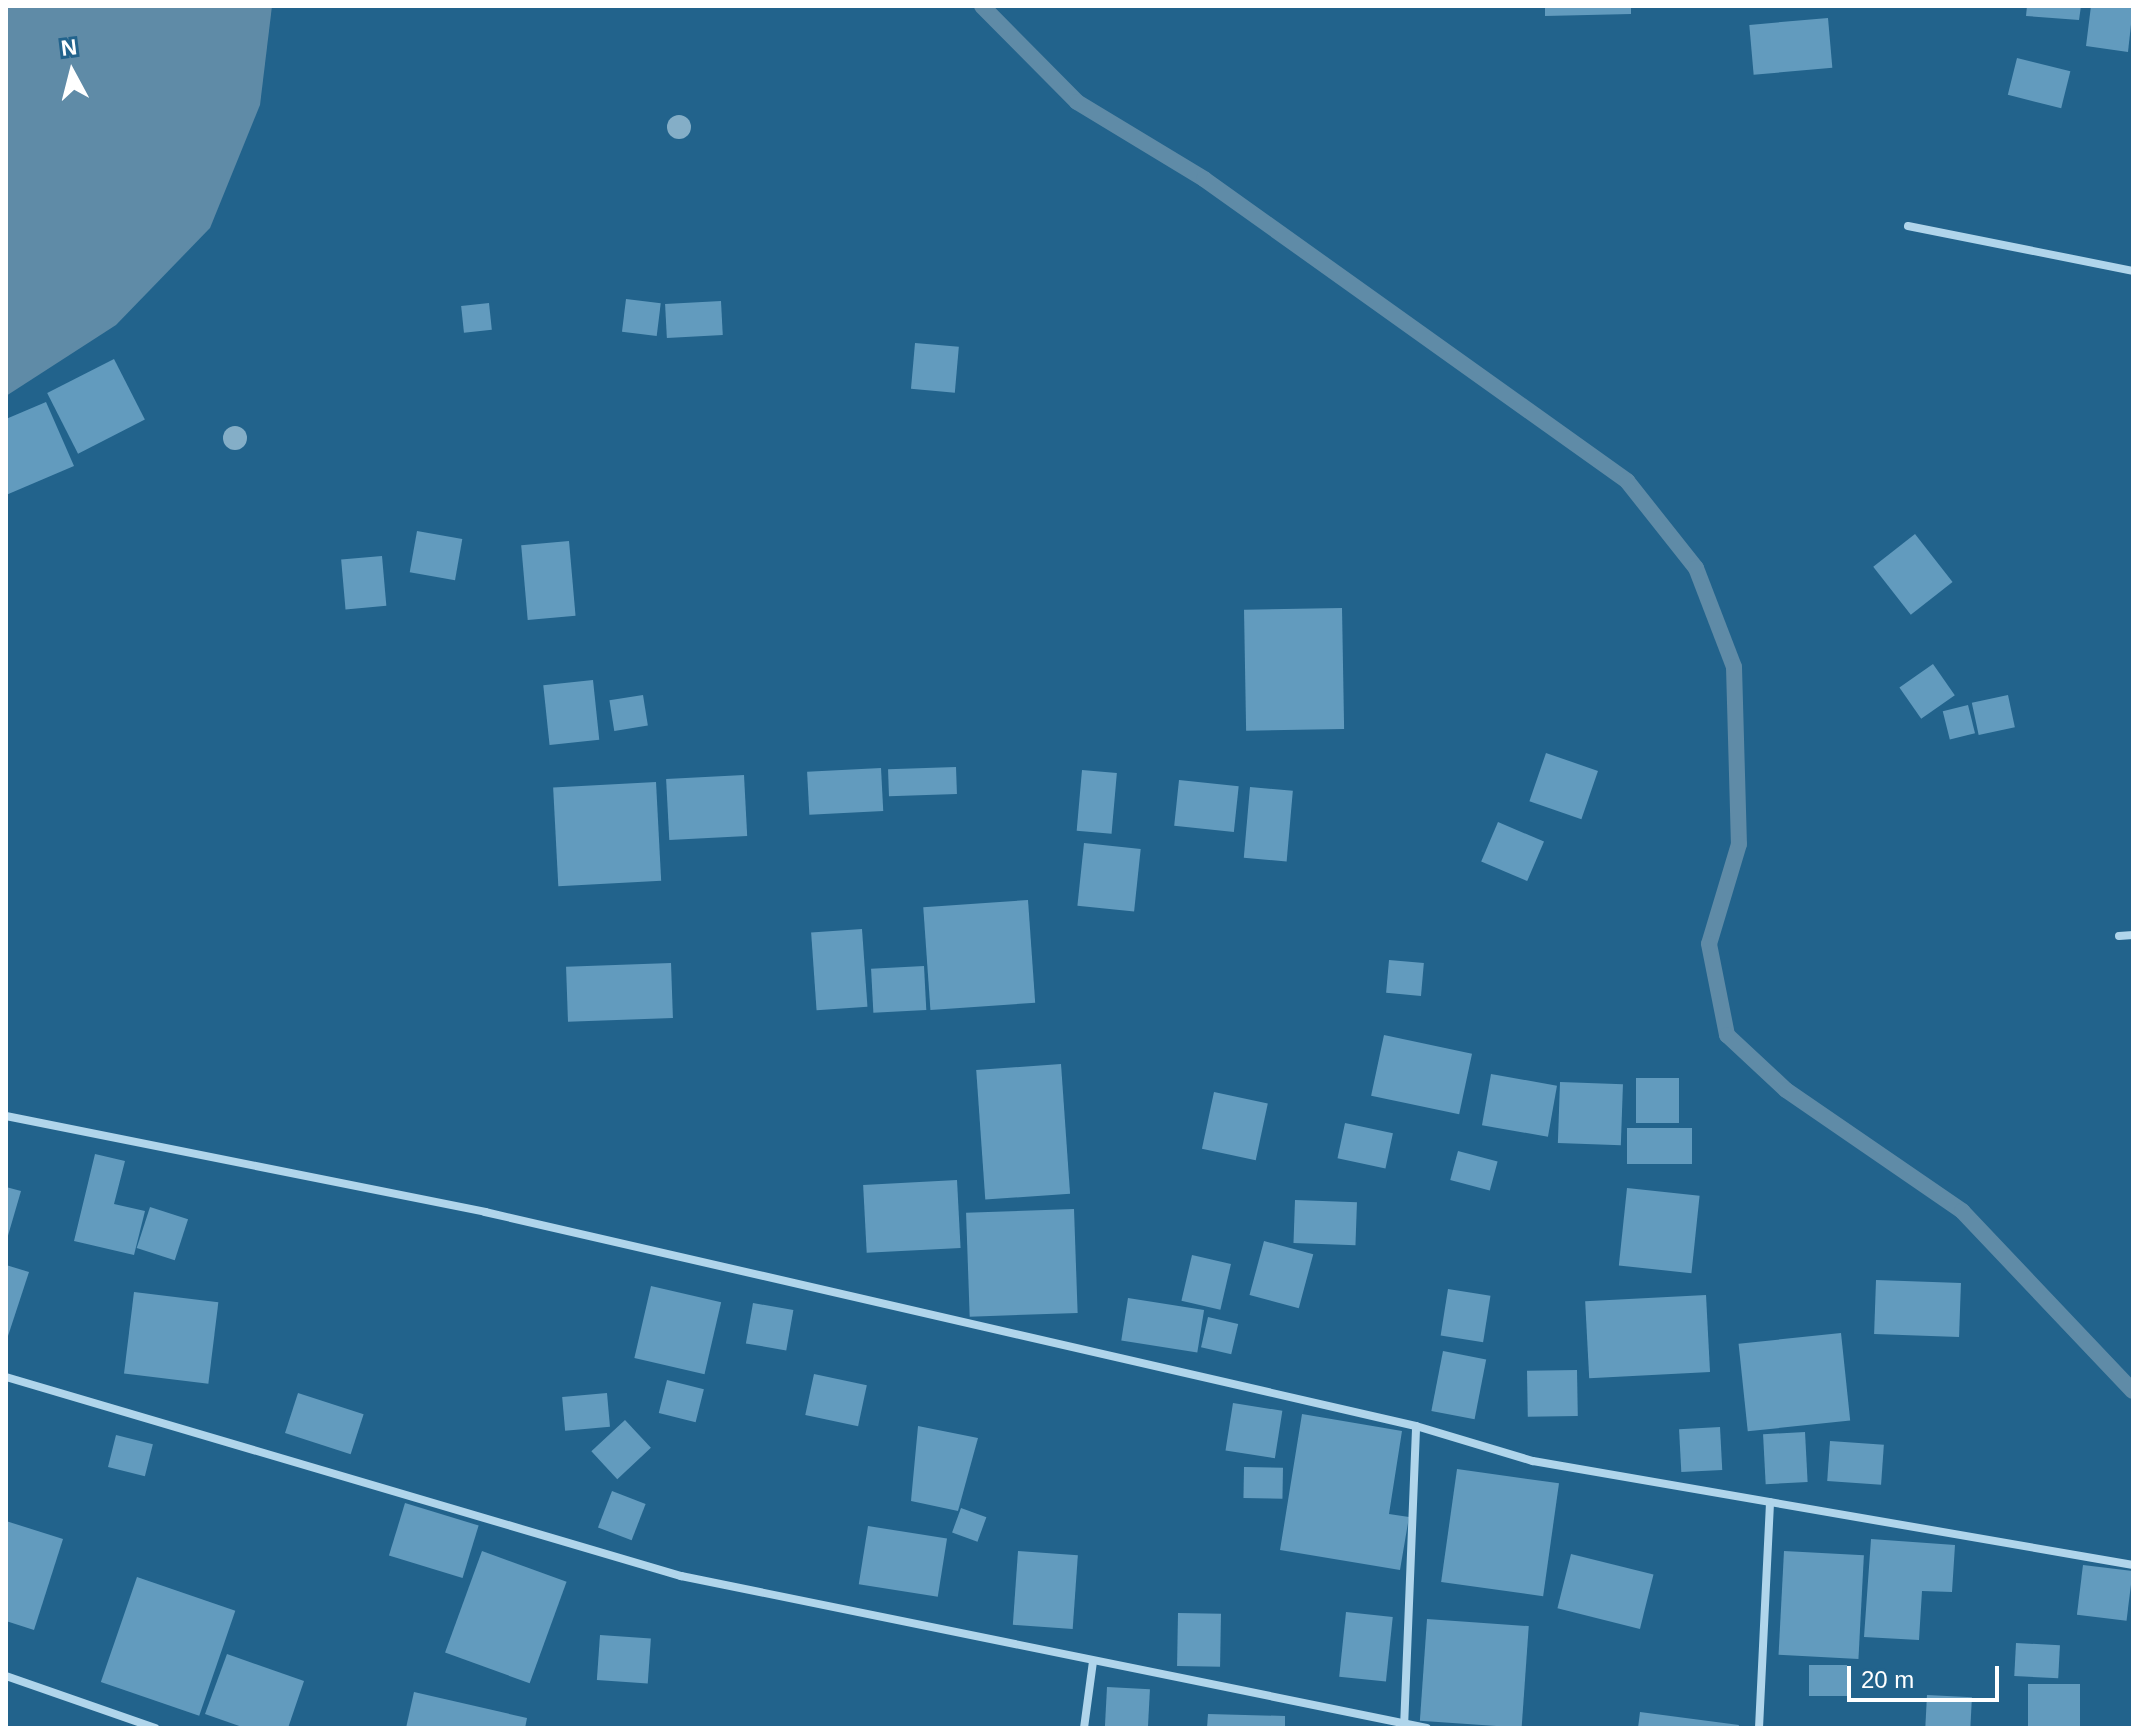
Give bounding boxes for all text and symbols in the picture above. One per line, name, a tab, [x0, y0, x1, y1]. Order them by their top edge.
north arrow	[32, 32, 112, 112]
text: N	[60, 34, 78, 61]
scale bar	[1851, 1650, 2003, 1700]
text: 20 m	[1861, 1666, 1914, 1693]

